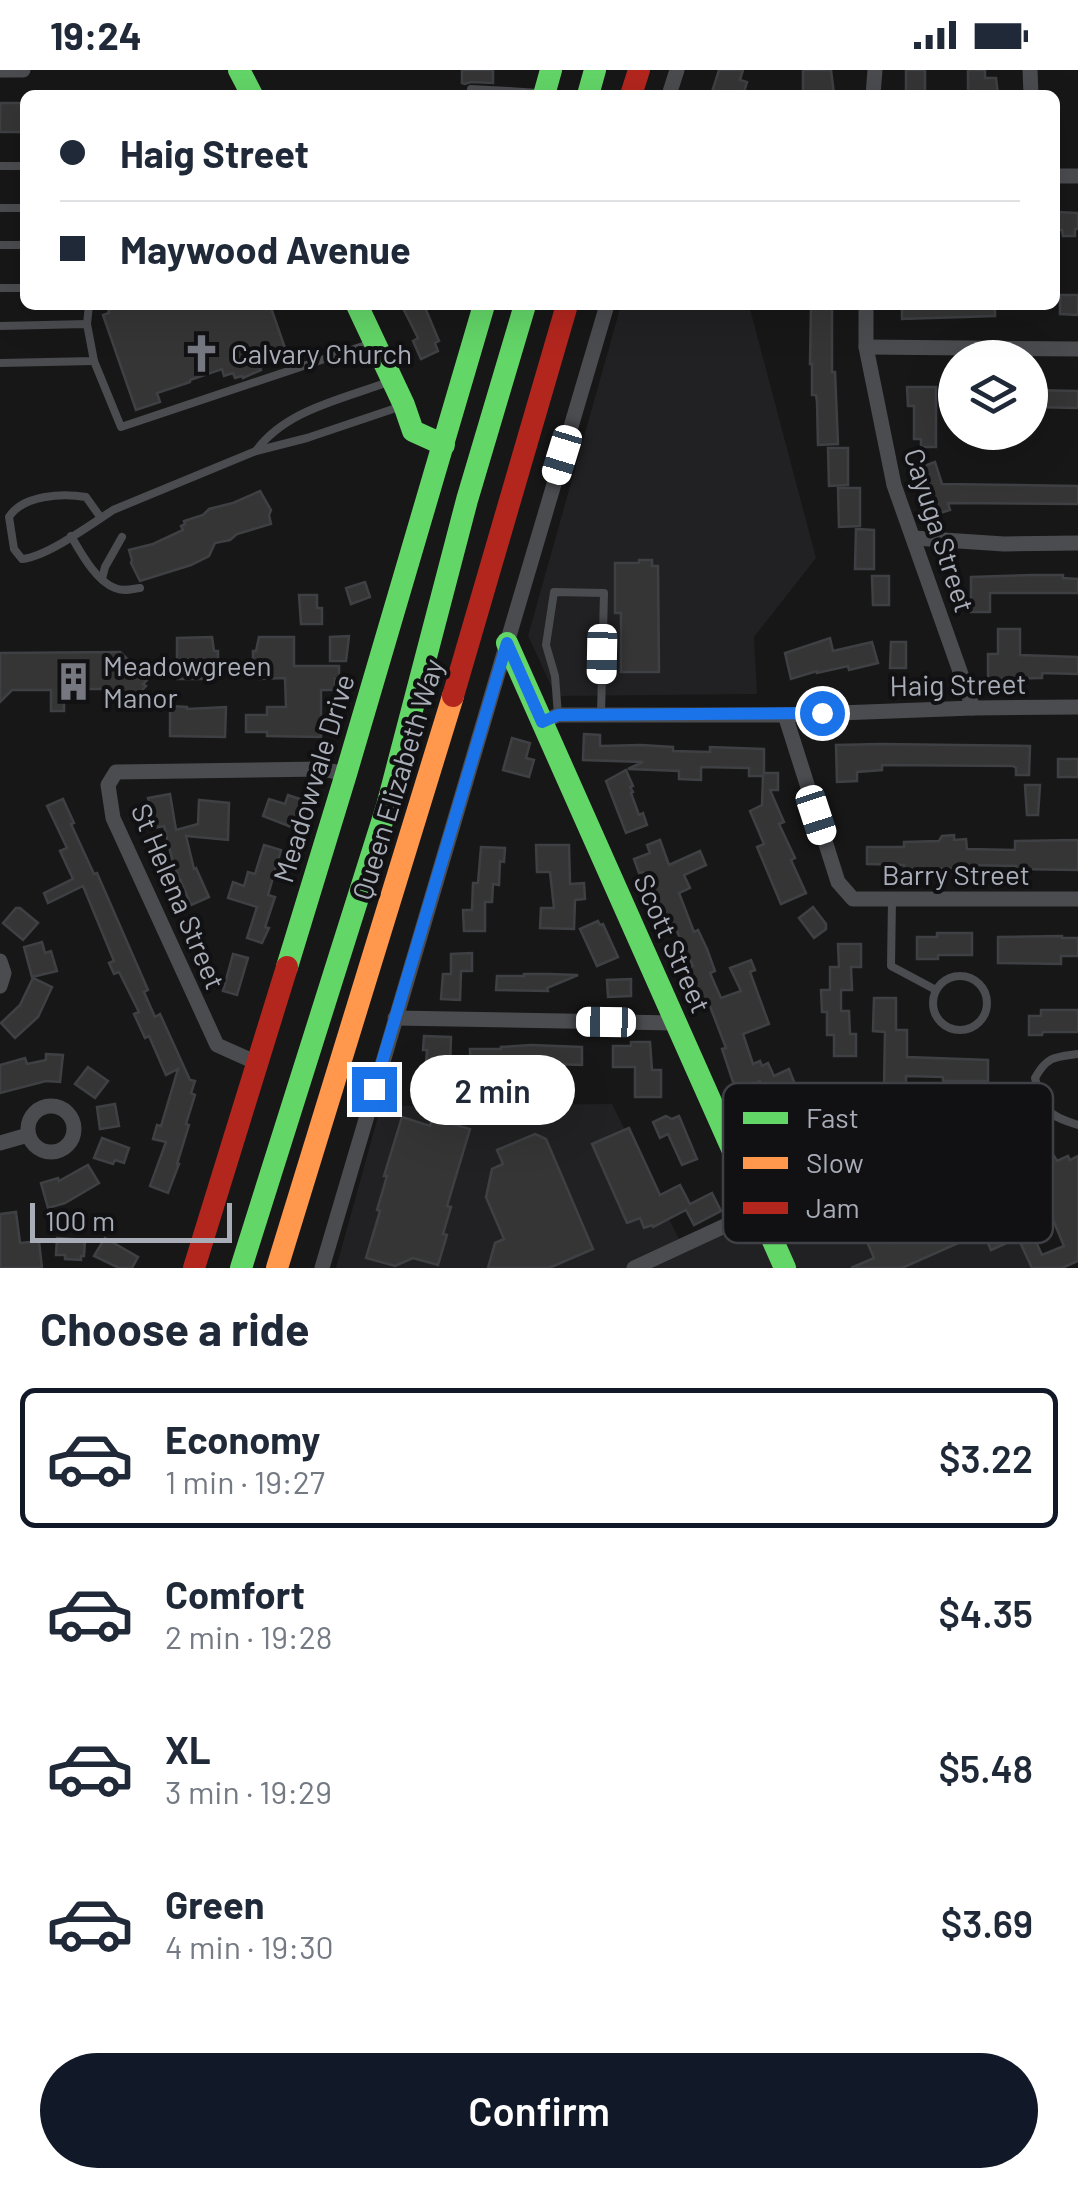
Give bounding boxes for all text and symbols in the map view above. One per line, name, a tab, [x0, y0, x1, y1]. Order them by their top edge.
text: 19:24	[50, 12, 142, 58]
text: Haig Street	[120, 130, 309, 176]
text: Maywood Avenue	[120, 226, 411, 272]
church icon: Calvary Church	[180, 332, 222, 374]
place label: Calvary Church	[231, 336, 412, 370]
map controls	[938, 340, 1048, 450]
button: layers	[938, 340, 1048, 450]
car	[539, 422, 585, 488]
street label: Cayuga Street	[898, 444, 982, 616]
car	[586, 624, 618, 684]
place label: Meadowgreen Manor	[103, 648, 272, 714]
street label: Queen Elizabeth Way	[344, 654, 450, 903]
building icon: Meadowgreen Manor	[52, 660, 94, 702]
street label: Haig Street	[889, 666, 1027, 702]
street label: Meadowvale Drive	[265, 670, 361, 886]
route start	[800, 691, 845, 736]
car	[792, 782, 840, 848]
street label: St Helena Street	[125, 798, 233, 994]
street label: Barry Street	[882, 857, 1030, 891]
street label: Scott Street	[627, 868, 719, 1018]
car	[576, 1006, 636, 1038]
callout: 2 min	[409, 1054, 574, 1124]
route end	[352, 1067, 397, 1112]
text: 2 min	[454, 1071, 531, 1109]
legend	[723, 1083, 1053, 1243]
text: Fast	[806, 1100, 859, 1134]
text: Slow	[806, 1145, 864, 1179]
text: Jam	[806, 1190, 860, 1224]
scale bar	[30, 1198, 232, 1242]
text: 100 m	[45, 1203, 115, 1237]
text: Choose a ride	[40, 1301, 310, 1355]
icon: car	[45, 1413, 135, 1503]
text: Economy	[165, 1416, 320, 1462]
text: $3.22	[939, 1435, 1033, 1481]
text: 1 min · 19:27	[165, 1462, 325, 1500]
icon: car	[45, 1568, 135, 1658]
text: Comfort	[165, 1571, 305, 1617]
text: $4.35	[939, 1590, 1033, 1636]
text: 2 min · 19:28	[165, 1617, 333, 1655]
icon: car	[45, 1723, 135, 1813]
text: XL	[165, 1726, 211, 1772]
text: $5.48	[938, 1745, 1033, 1791]
text: 3 min · 19:29	[165, 1772, 332, 1810]
icon: car	[45, 1878, 135, 1968]
text: Green	[165, 1881, 265, 1927]
text: $3.69	[941, 1900, 1033, 1946]
text: 4 min · 19:30	[165, 1927, 334, 1965]
button: Confirm	[40, 2053, 1038, 2168]

